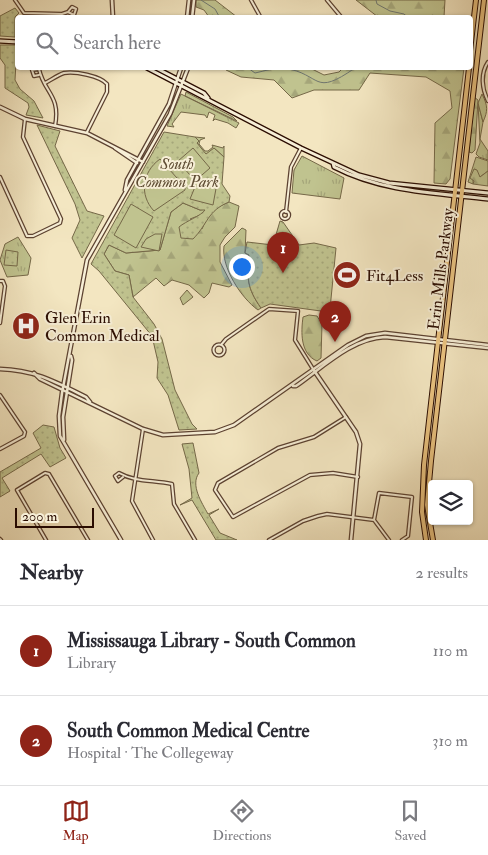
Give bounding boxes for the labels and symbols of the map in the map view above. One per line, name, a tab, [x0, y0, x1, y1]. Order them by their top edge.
park label: South Common Park	[135, 154, 219, 192]
street label: Erin Mills Parkway	[424, 206, 458, 331]
pin: 1	[267, 232, 299, 273]
your location	[229, 254, 255, 280]
sports icon: Fit4Less	[332, 260, 362, 290]
place label: Fit4Less	[366, 266, 423, 286]
pin: 2	[319, 301, 351, 342]
place label: Glen Erin Common Medical	[45, 308, 160, 346]
hospital icon: Glen Erin Common Medical	[11, 311, 41, 341]
scale bar	[15, 505, 94, 528]

